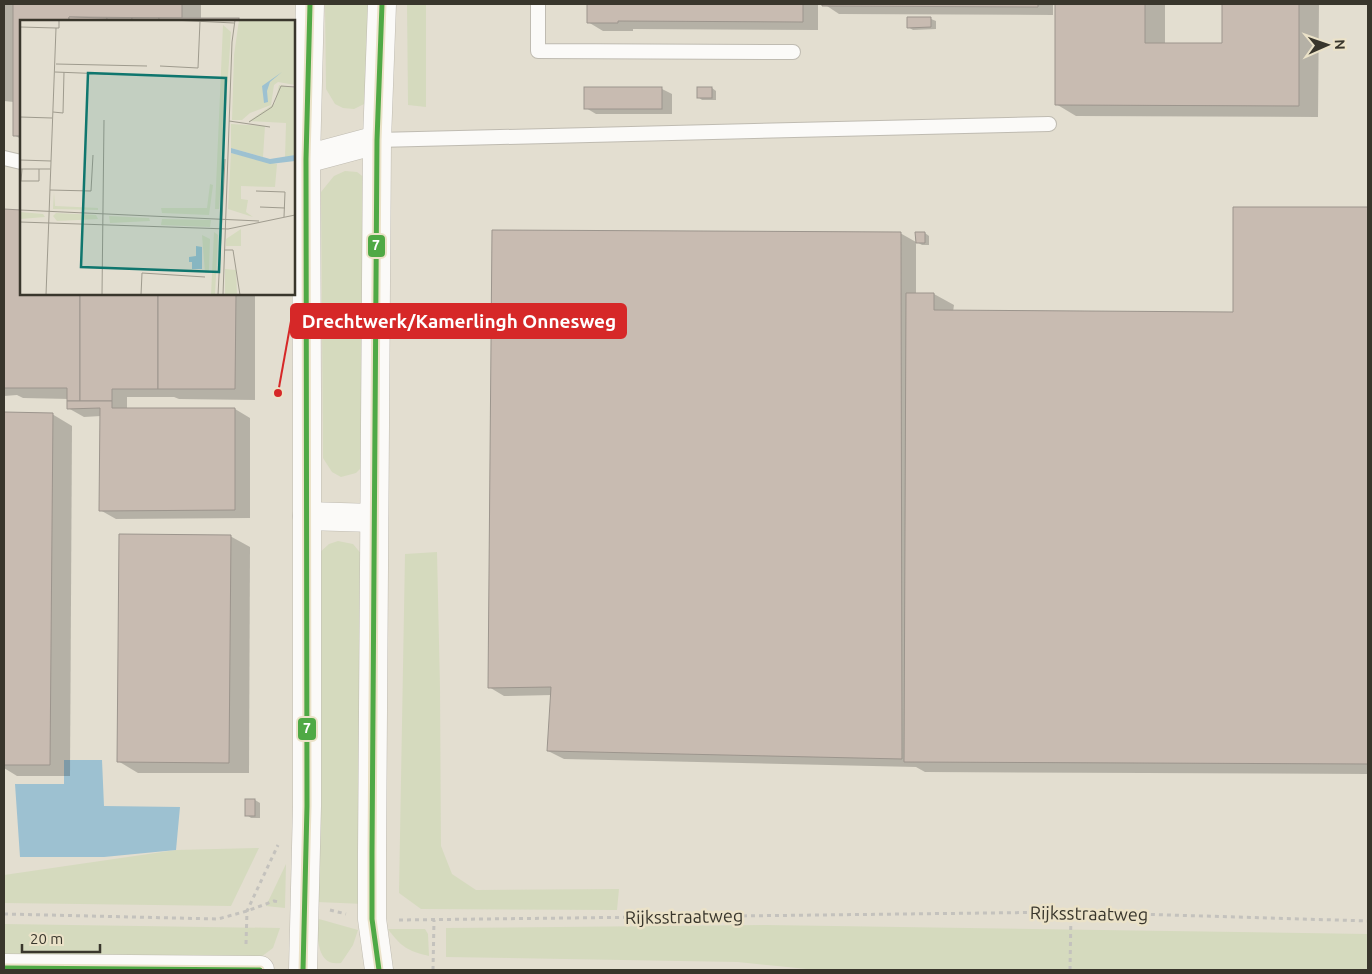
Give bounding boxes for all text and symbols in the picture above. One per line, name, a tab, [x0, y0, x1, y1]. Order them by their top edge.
inset map	[20, 20, 295, 295]
north arrow	[1302, 20, 1352, 70]
text: N	[1332, 39, 1348, 50]
line badge: 7	[367, 234, 386, 258]
text: 7	[372, 237, 380, 253]
callout: Drechtwerk/Kamerlingh Onnesweg	[291, 304, 626, 338]
text: Drechtwerk/Kamerlingh Onnesweg	[302, 310, 616, 332]
line badge: 7	[297, 717, 317, 741]
text: 7	[303, 720, 311, 736]
street label: Rijksstraatweg	[1030, 902, 1148, 924]
street label: Rijksstraatweg	[625, 905, 743, 927]
scale bar	[22, 922, 100, 954]
text: 20 m	[30, 930, 63, 947]

